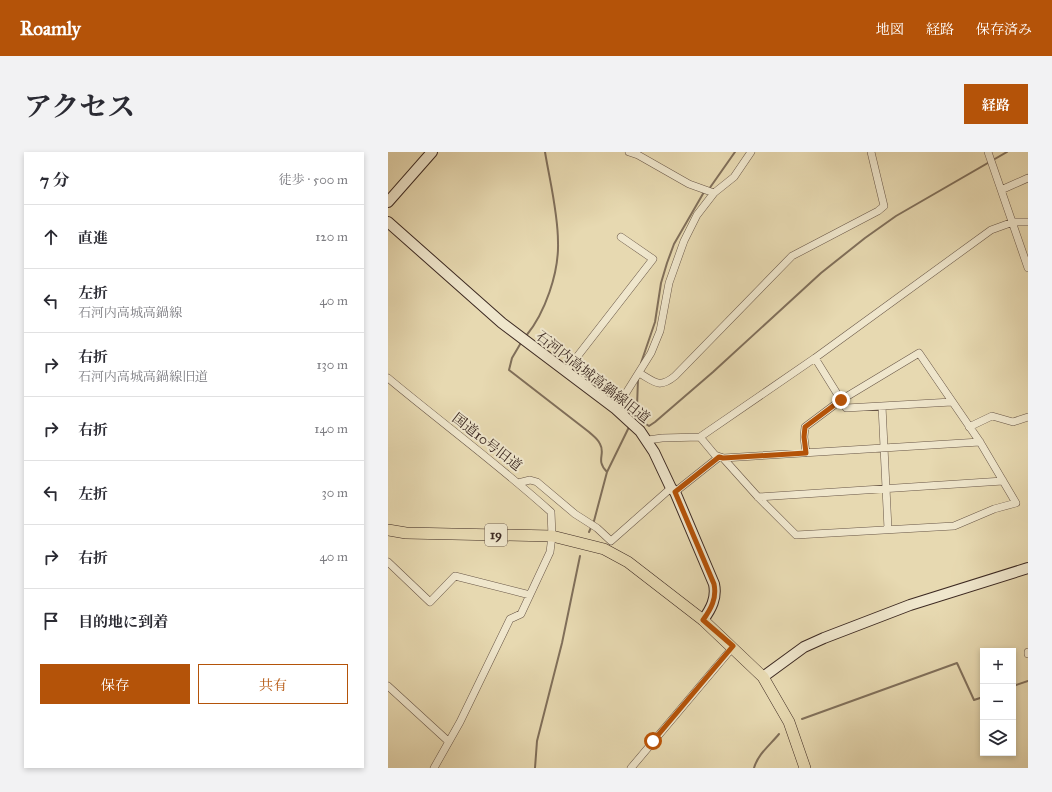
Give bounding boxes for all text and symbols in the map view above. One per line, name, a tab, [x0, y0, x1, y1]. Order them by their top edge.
text: Roamly	[20, 17, 81, 40]
text: 地図	[876, 21, 904, 38]
text: 経路	[926, 21, 954, 38]
text: 保存済み	[976, 21, 1032, 38]
button: 経路	[964, 84, 1028, 124]
text: アクセス	[24, 89, 135, 124]
text: 7 分	[40, 170, 70, 191]
text: 徒歩 · 500 m	[279, 172, 348, 188]
icon: ahead	[40, 226, 62, 248]
text: 直進	[78, 229, 108, 247]
text: 120 m	[315, 229, 348, 245]
text: 左折	[78, 284, 108, 302]
icon: left	[40, 290, 62, 312]
text: 40 m	[319, 293, 348, 309]
text: 石河内高城高鍋線	[78, 305, 182, 321]
street label: 石河内高城高鍋線旧道	[533, 327, 653, 427]
text: 右折	[78, 348, 108, 366]
icon: right	[40, 354, 62, 376]
text: 130 m	[316, 357, 348, 373]
text: 石河内高城高鍋線旧道	[78, 369, 208, 385]
route end	[832, 391, 850, 409]
street label: 国道10号旧道	[449, 410, 525, 474]
icon: right	[40, 418, 62, 440]
text: 右折	[78, 421, 108, 439]
text: 140 m	[314, 421, 348, 437]
icon: left	[40, 482, 62, 504]
text: 左折	[78, 485, 108, 503]
text: 30 m	[322, 485, 348, 501]
road number: 19	[485, 524, 507, 546]
icon: right	[40, 546, 62, 568]
text: 右折	[78, 549, 108, 567]
text: 40 m	[319, 549, 348, 565]
icon: arrive	[40, 610, 62, 632]
text: 目的地に到着	[78, 613, 168, 631]
map controls	[980, 648, 1016, 756]
button: +	[980, 648, 1016, 684]
button: 保存	[40, 664, 190, 704]
button: 共有	[198, 664, 348, 704]
button: −	[980, 684, 1016, 720]
button: layers	[980, 720, 1016, 756]
route start	[644, 732, 662, 750]

